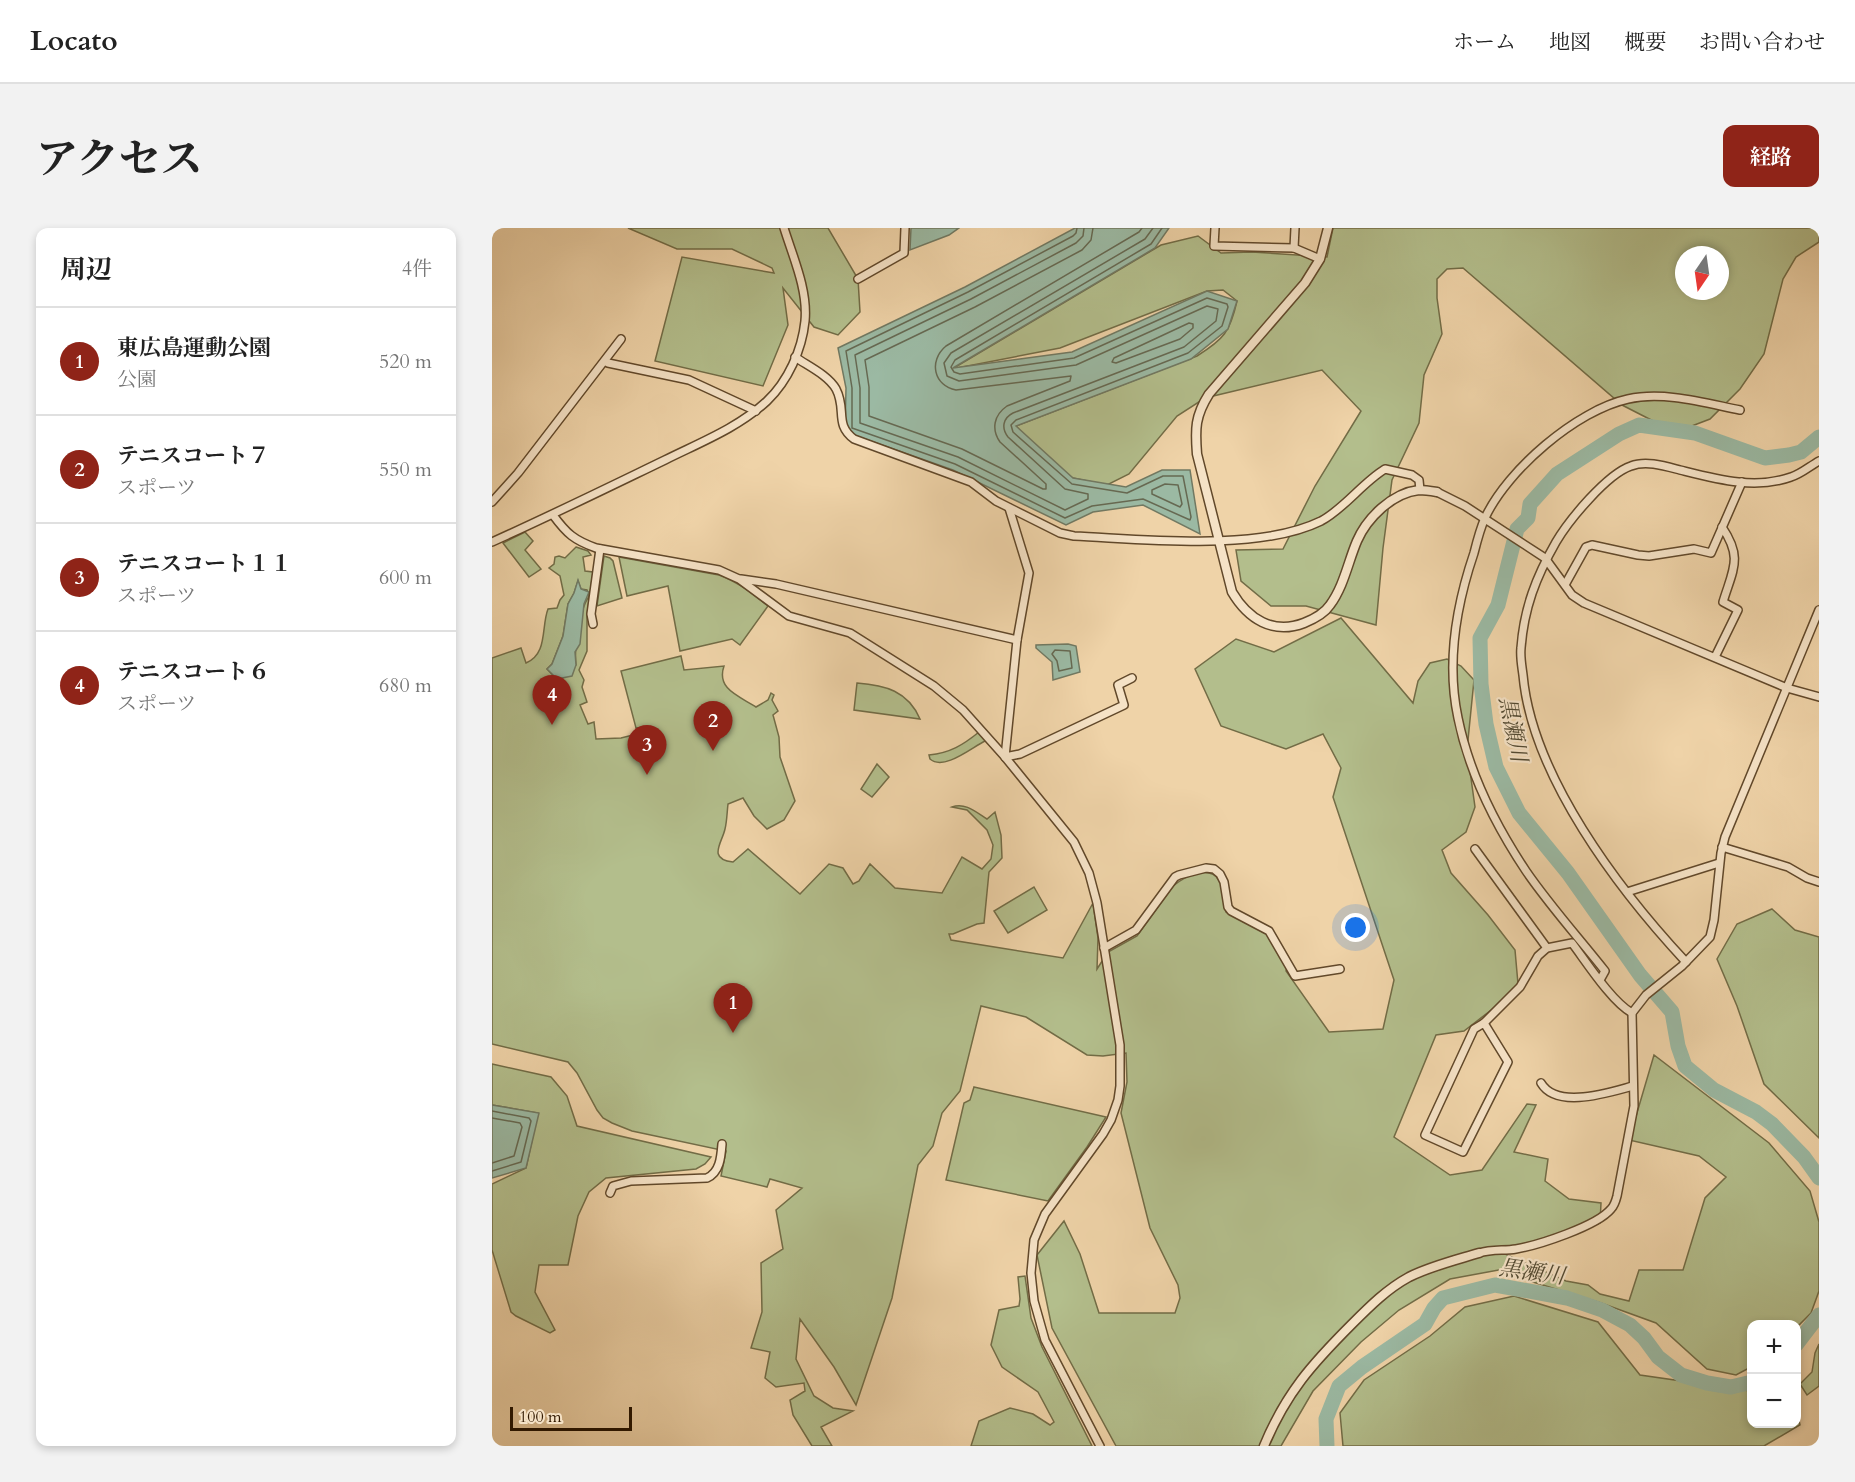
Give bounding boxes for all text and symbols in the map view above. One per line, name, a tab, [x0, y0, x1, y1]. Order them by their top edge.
text: Locato	[30, 22, 118, 60]
text: ホーム	[1453, 28, 1516, 57]
text: 地図	[1549, 28, 1591, 57]
text: 概要	[1624, 28, 1666, 57]
text: お問い合わせ	[1699, 28, 1825, 57]
button: 経路	[1723, 125, 1819, 187]
text: アクセス	[36, 131, 203, 188]
north arrow	[1675, 246, 1729, 300]
text: 周辺	[60, 252, 112, 287]
text: 4件	[402, 255, 432, 282]
text: 東広島運動公園	[117, 333, 271, 363]
text: 1	[74, 348, 85, 375]
text: 520 m	[379, 348, 432, 375]
text: 公園	[117, 366, 157, 393]
text: テニスコート７	[117, 441, 270, 471]
text: 2	[74, 456, 85, 483]
text: 550 m	[379, 456, 432, 483]
text: スポーツ	[117, 474, 196, 501]
text: テニスコート１１	[117, 549, 292, 579]
text: 3	[74, 564, 85, 591]
text: 600 m	[379, 564, 432, 591]
text: スポーツ	[117, 582, 196, 609]
text: テニスコート６	[117, 657, 270, 687]
text: 4	[74, 672, 85, 699]
text: 680 m	[379, 672, 432, 699]
pin: 4	[532, 676, 572, 725]
text: スポーツ	[117, 690, 196, 717]
water label: 黒瀬川	[1492, 694, 1534, 766]
pin: 2	[694, 702, 732, 751]
pin: 3	[628, 726, 666, 775]
your location	[1341, 913, 1370, 942]
pin: 1	[714, 984, 752, 1033]
water label: 黒瀬川	[1497, 1253, 1569, 1292]
map controls	[1747, 1320, 1801, 1428]
button: +	[1747, 1320, 1801, 1374]
button: −	[1747, 1374, 1801, 1428]
scale bar	[510, 1404, 632, 1432]
text: 100 m	[519, 1406, 561, 1428]

